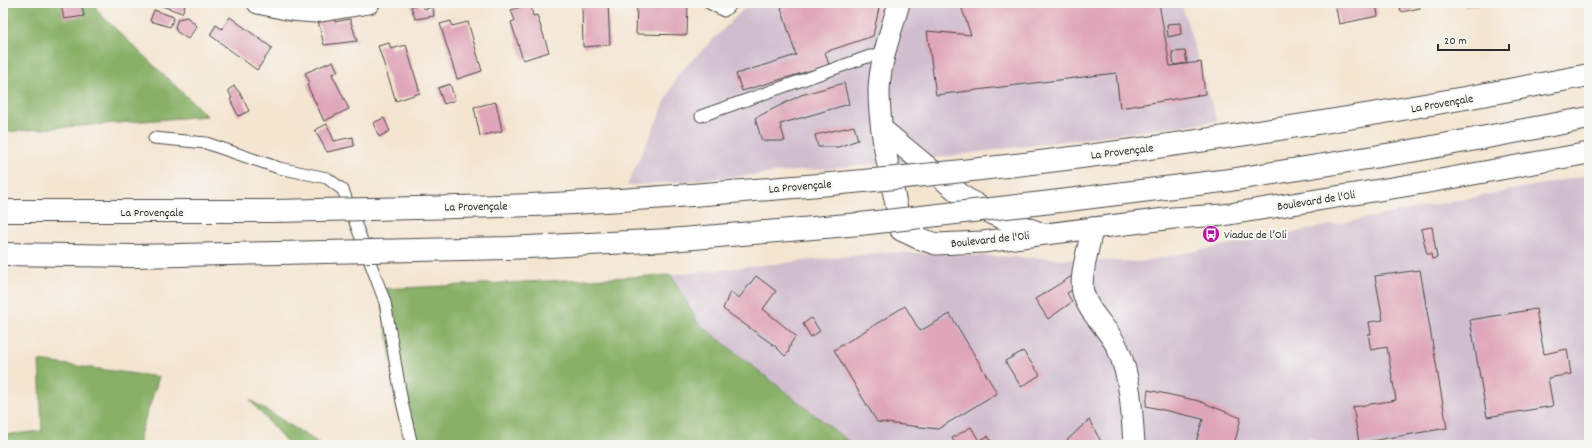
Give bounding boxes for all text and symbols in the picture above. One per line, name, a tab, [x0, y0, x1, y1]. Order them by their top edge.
scale bar	[1438, 26, 1509, 52]
text: 20 m	[1444, 33, 1467, 50]
street label: La Provençale	[1410, 91, 1475, 118]
street label: La Provençale	[1090, 140, 1154, 165]
street label: La Provençale	[768, 176, 832, 199]
street label: Boulevard de l'Oli	[1276, 187, 1356, 216]
street label: La Provençale	[444, 198, 508, 217]
street label: La Provençale	[121, 205, 183, 222]
bus stop icon: Viaduc de l’Oli	[1201, 224, 1221, 244]
place label: Viaduc de l’Oli	[1224, 227, 1287, 244]
street label: Boulevard de l'Oli	[950, 228, 1030, 253]

